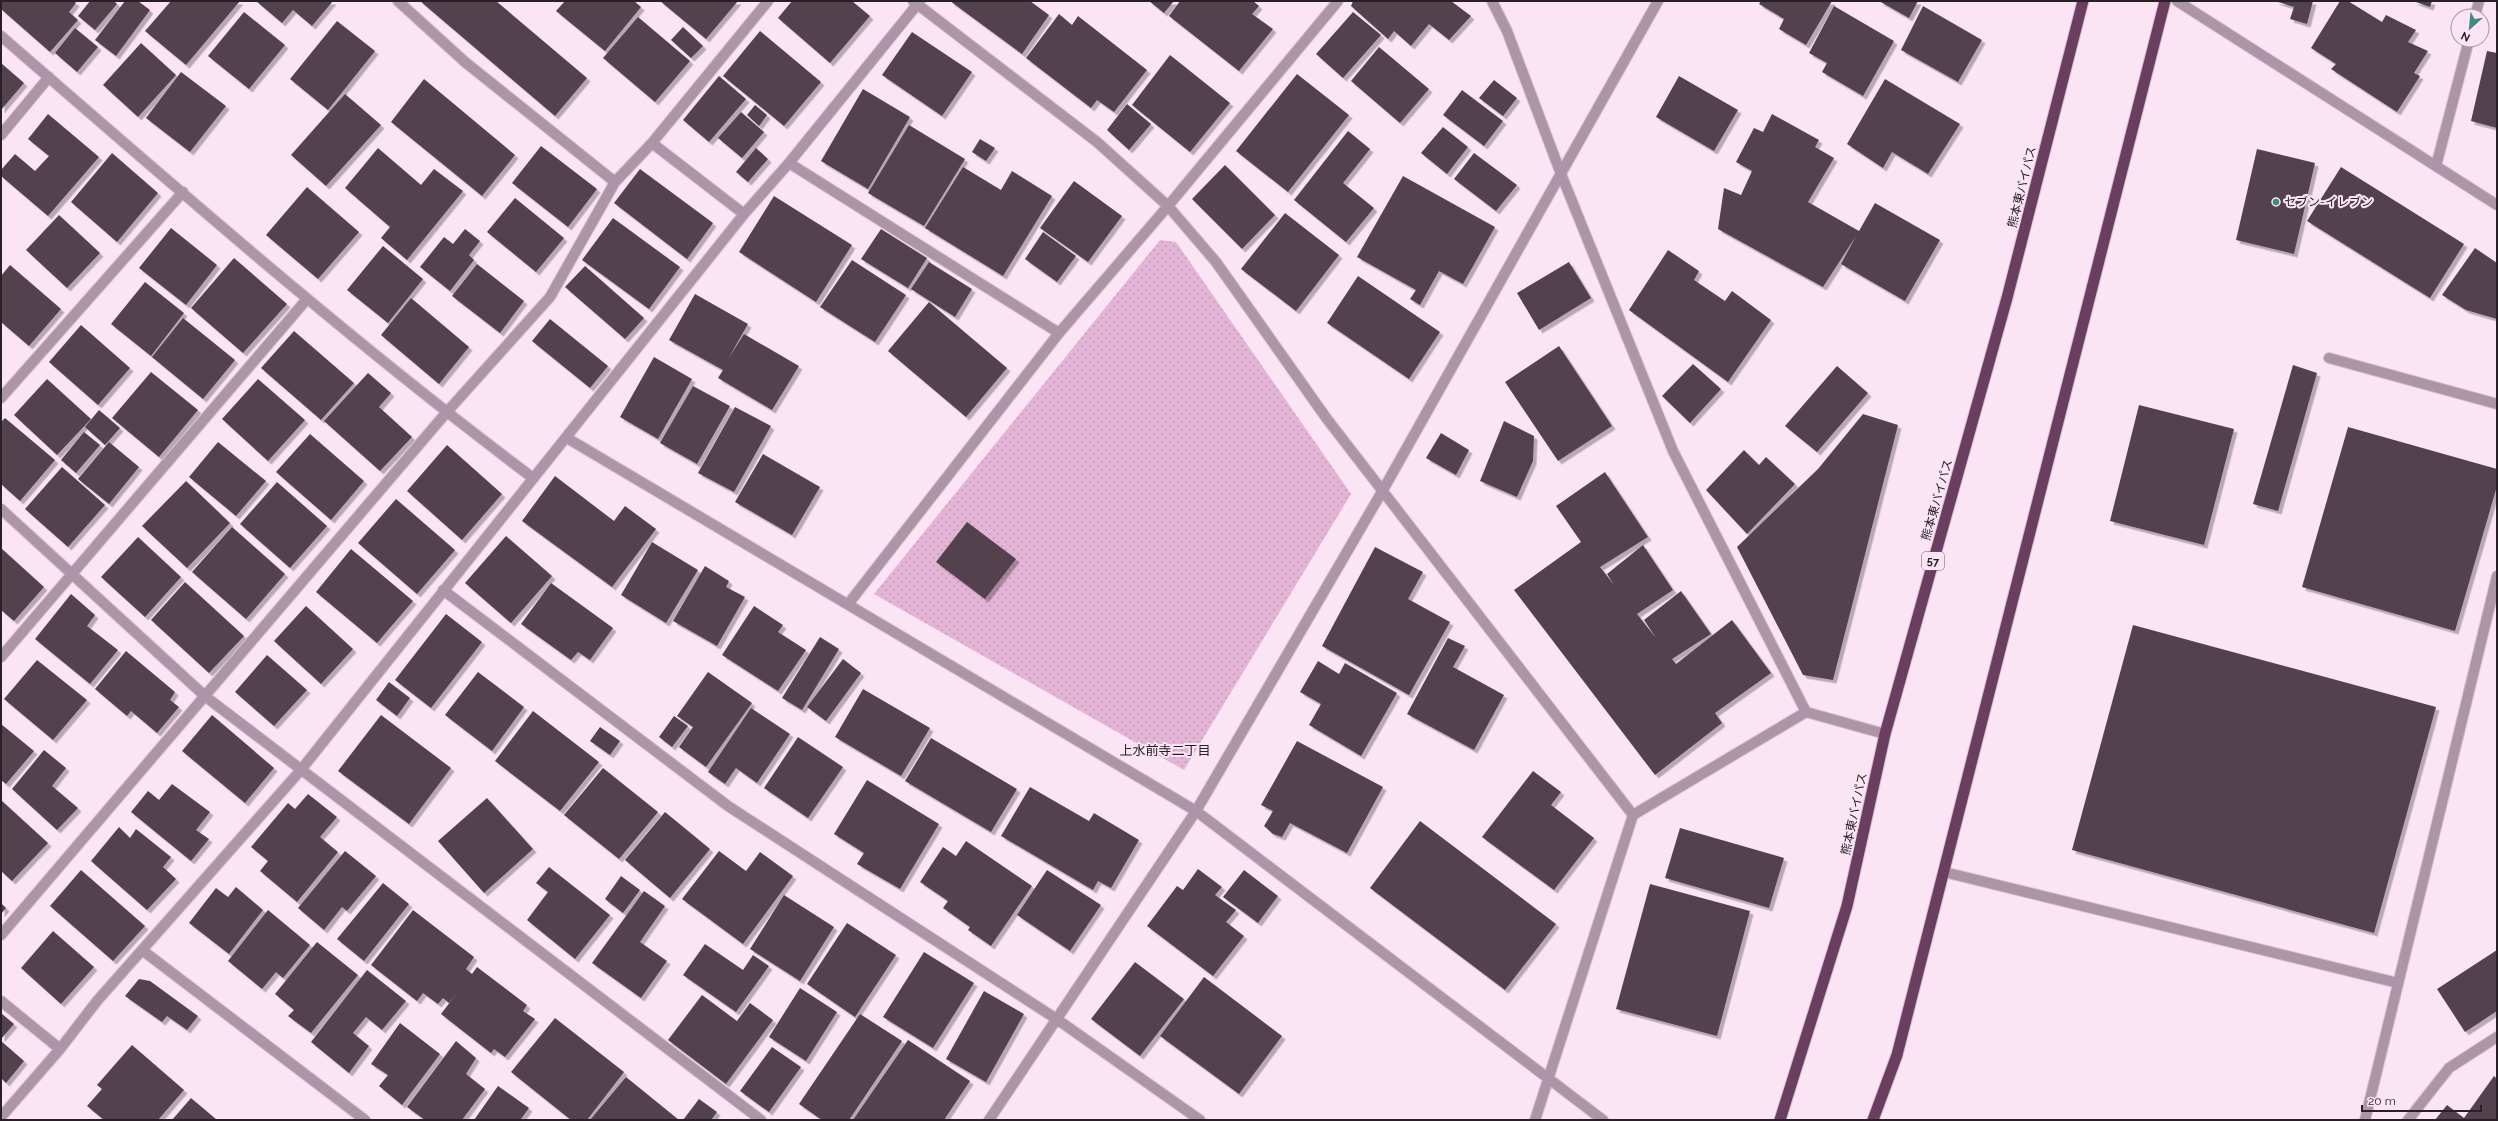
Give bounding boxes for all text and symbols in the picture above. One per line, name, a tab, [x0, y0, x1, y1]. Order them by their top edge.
north arrow	[2450, 8, 2490, 48]
text: N	[2459, 29, 2472, 44]
street label: 熊本東バイパス	[2005, 145, 2039, 229]
place label: セブン-イレブン	[2284, 195, 2373, 209]
marker: セブン-イレブン	[2271, 197, 2281, 207]
street label: 熊本東バイパス	[1919, 458, 1955, 542]
road number: 57	[1922, 552, 1944, 570]
district label: 上水前寺二丁目	[1119, 743, 1211, 758]
street label: 熊本東バイパス	[1838, 772, 1870, 856]
scale bar	[2362, 1087, 2481, 1113]
text: 20 m	[2368, 1094, 2396, 1108]

